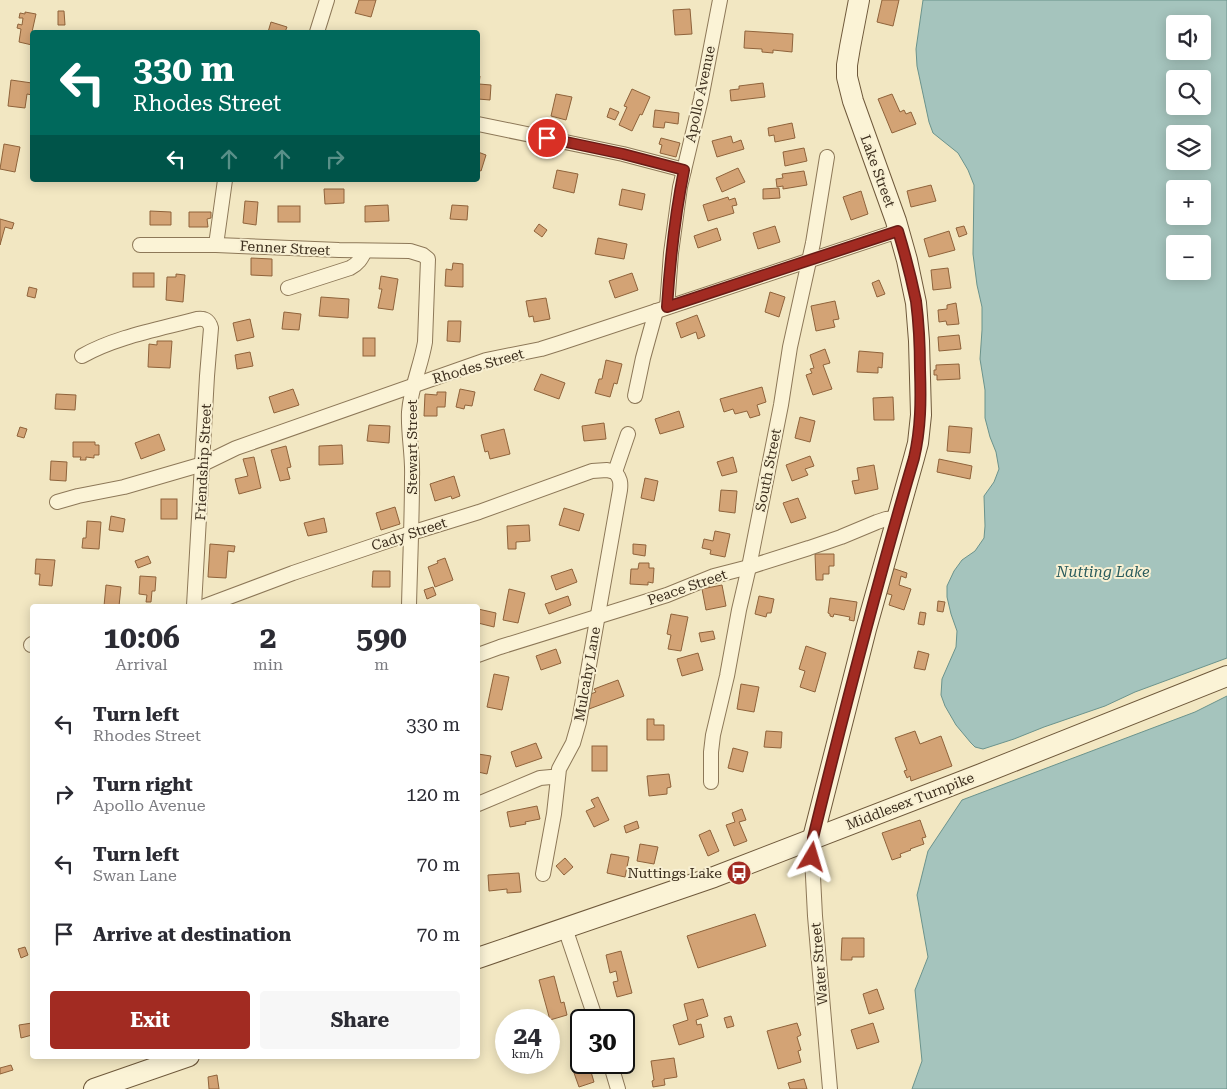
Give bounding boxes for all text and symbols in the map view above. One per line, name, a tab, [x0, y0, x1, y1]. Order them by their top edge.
map controls	[1166, 15, 1211, 280]
button: sound	[1166, 15, 1211, 60]
street label: Apollo Avenue	[682, 44, 718, 144]
text: 330 m	[133, 49, 234, 90]
icon: left	[50, 50, 115, 115]
button: search	[1166, 70, 1211, 115]
text: Rhodes Street	[133, 91, 281, 116]
pin	[526, 117, 568, 159]
icon: arrive	[533, 124, 561, 152]
button: layers	[1166, 125, 1211, 170]
street label: Lake Street	[857, 132, 899, 210]
icon: left	[162, 145, 190, 173]
icon: ahead	[215, 145, 243, 173]
icon: ahead	[268, 145, 296, 173]
icon: right	[321, 145, 349, 173]
button: +	[1166, 180, 1211, 225]
button: −	[1166, 235, 1211, 280]
street label: Fenner Street	[239, 238, 331, 258]
street label: Rhodes Street	[430, 345, 526, 387]
street label: Stewart Street	[404, 399, 420, 495]
street label: Friendship Street	[192, 403, 214, 521]
street label: South Street	[752, 427, 784, 513]
street label: Cady Street	[369, 514, 449, 554]
water label: Nutting Lake	[1055, 563, 1150, 581]
street label: Peace Street	[645, 566, 729, 608]
text: 10:06	[103, 620, 180, 655]
text: 2	[260, 620, 276, 655]
text: 590	[356, 620, 407, 655]
street label: Mulcahy Lane	[571, 625, 603, 722]
text: Arrival	[116, 655, 168, 674]
text: min	[253, 655, 283, 674]
text: m	[374, 655, 389, 674]
text: Turn left	[93, 703, 179, 726]
icon: left	[50, 710, 78, 738]
text: 330 m	[406, 713, 460, 736]
text: Rhodes Street	[93, 726, 201, 745]
street label: Middlesex Turnpike	[844, 769, 977, 833]
text: Turn right	[93, 773, 193, 796]
icon: right	[50, 780, 78, 808]
text: 120 m	[406, 783, 460, 806]
text: Apollo Avenue	[93, 796, 206, 815]
position arrow	[785, 830, 837, 882]
text: Turn left	[93, 843, 179, 866]
icon: left	[50, 850, 78, 878]
text: 70 m	[417, 853, 460, 876]
bus stop icon: Nuttings Lake	[726, 860, 752, 886]
place label: Nuttings Lake	[628, 865, 722, 881]
text: Swan Lane	[93, 866, 177, 885]
icon: arrive	[50, 920, 78, 948]
street label: Water Street	[807, 922, 831, 1006]
text: Arrive at destination	[93, 923, 291, 946]
text: 70 m	[417, 923, 460, 946]
button: Exit	[50, 991, 250, 1049]
button: Share	[260, 991, 460, 1049]
speed limit sign: 30	[570, 1009, 635, 1074]
text: 24	[513, 1021, 542, 1050]
text: km/h	[511, 1047, 544, 1061]

